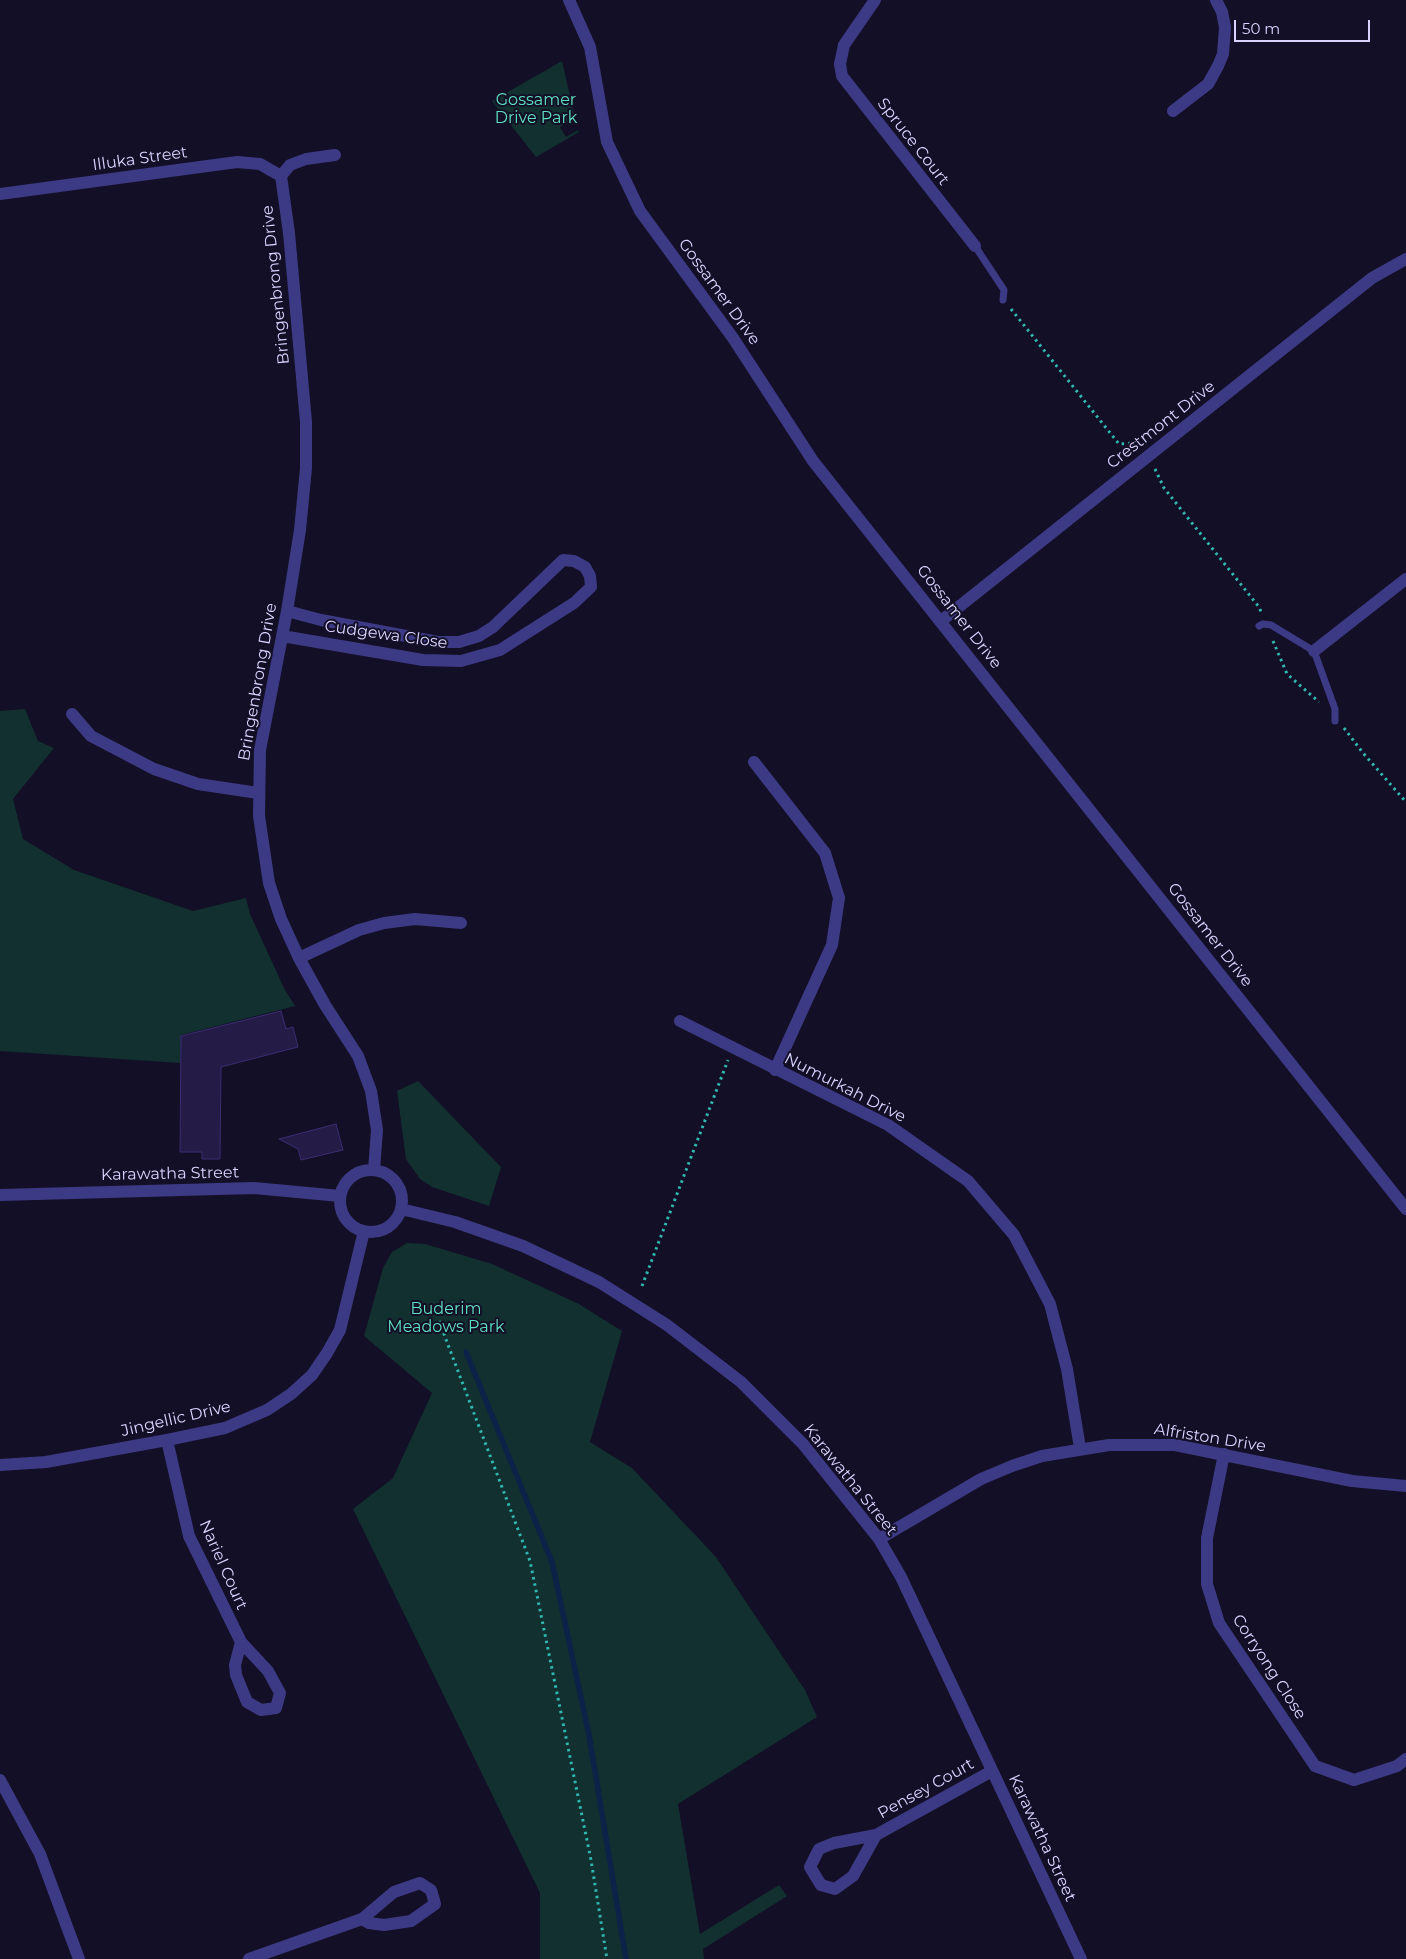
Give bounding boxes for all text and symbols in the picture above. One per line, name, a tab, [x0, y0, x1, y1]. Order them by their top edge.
scale bar	[1236, 10, 1372, 42]
text: 50 m	[1242, 19, 1280, 38]
park label: Gossamer Drive Park	[495, 90, 577, 128]
street label: Spruce Court	[873, 95, 953, 189]
street label: Illuka Street	[91, 143, 189, 175]
street label: Bringenbrong Drive	[258, 204, 294, 366]
street label: Gossamer Drive	[674, 235, 764, 349]
street label: Crestmont Drive	[1103, 377, 1219, 473]
street label: Gossamer Drive	[912, 561, 1006, 673]
street label: Bringenbrong Drive	[235, 602, 281, 762]
street label: Cudgewa Close	[323, 617, 449, 653]
street label: Gossamer Drive	[1163, 879, 1257, 991]
street label: Numurkah Drive	[781, 1049, 909, 1127]
street label: Karawatha Street	[101, 1163, 239, 1185]
park label: Buderim Meadows Park	[387, 1299, 505, 1337]
street label: Jingellic Drive	[119, 1397, 233, 1441]
street label: Karawatha Street	[799, 1420, 901, 1540]
street label: Alfriston Drive	[1153, 1420, 1267, 1456]
street label: Nariel Court	[195, 1517, 251, 1613]
street label: Corryong Close	[1228, 1611, 1310, 1723]
street label: Pensey Court	[875, 1755, 977, 1823]
street label: Karawatha Street	[1004, 1771, 1080, 1905]

